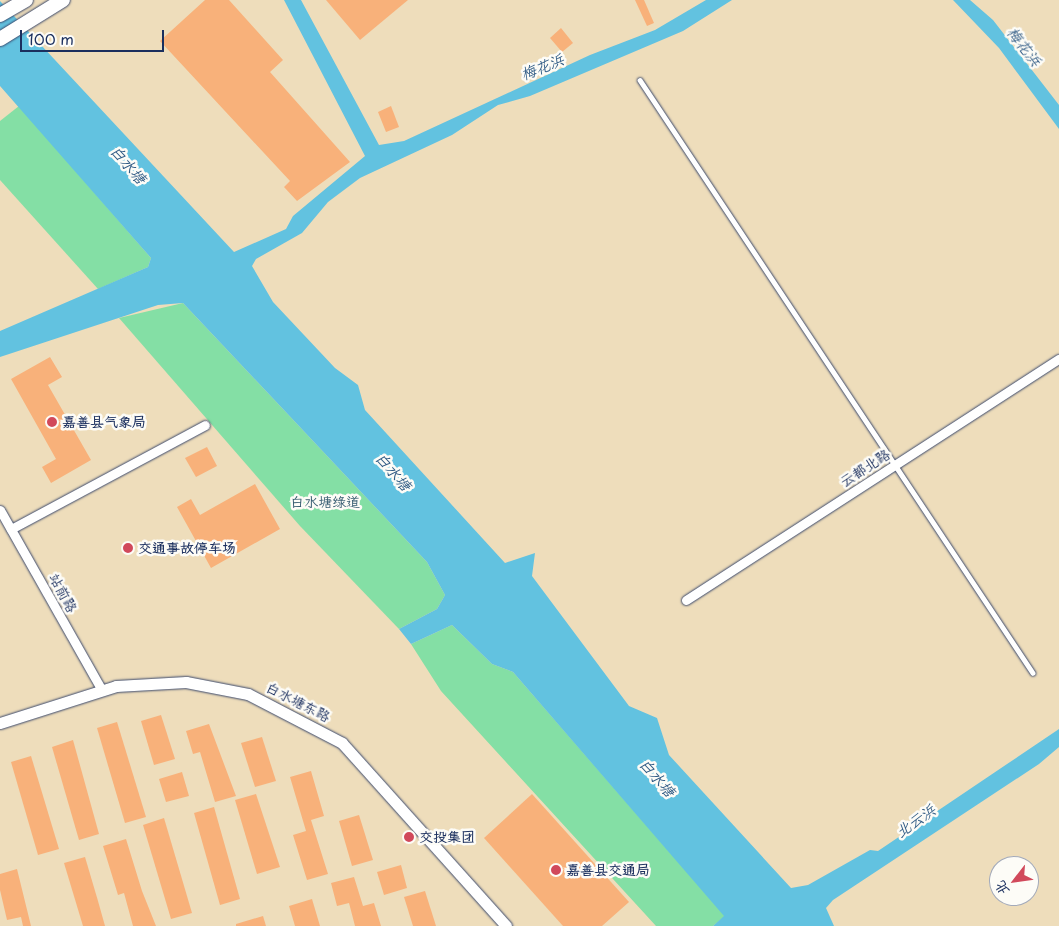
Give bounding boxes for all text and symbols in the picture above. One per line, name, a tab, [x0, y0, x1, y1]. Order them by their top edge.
scale bar	[22, 20, 166, 52]
water label: 梅花浜	[1004, 23, 1046, 69]
text: 100 m	[28, 27, 74, 50]
water label: 梅花浜	[518, 49, 566, 83]
water label: 白水塘	[107, 141, 151, 187]
place label: 嘉善县气象局	[62, 414, 146, 430]
marker: 嘉善县气象局	[46, 416, 58, 428]
street label: 云都北路	[837, 446, 893, 490]
water label: 白水塘	[372, 448, 416, 494]
park label: 白水塘绿道	[290, 494, 360, 510]
place label: 交通事故停车场	[138, 540, 236, 556]
marker: 交通事故停车场	[122, 542, 134, 554]
street label: 站前路	[45, 571, 81, 615]
street label: 白水塘东路	[263, 679, 333, 725]
water label: 白水塘	[636, 754, 680, 800]
water label: 北云浜	[891, 800, 939, 840]
place label: 交投集团	[419, 829, 475, 845]
marker: 交投集团	[403, 831, 415, 843]
north arrow	[989, 856, 1039, 906]
place label: 嘉善县交通局	[566, 862, 650, 878]
marker: 嘉善县交通局	[550, 864, 562, 876]
text: 北	[989, 877, 1014, 900]

